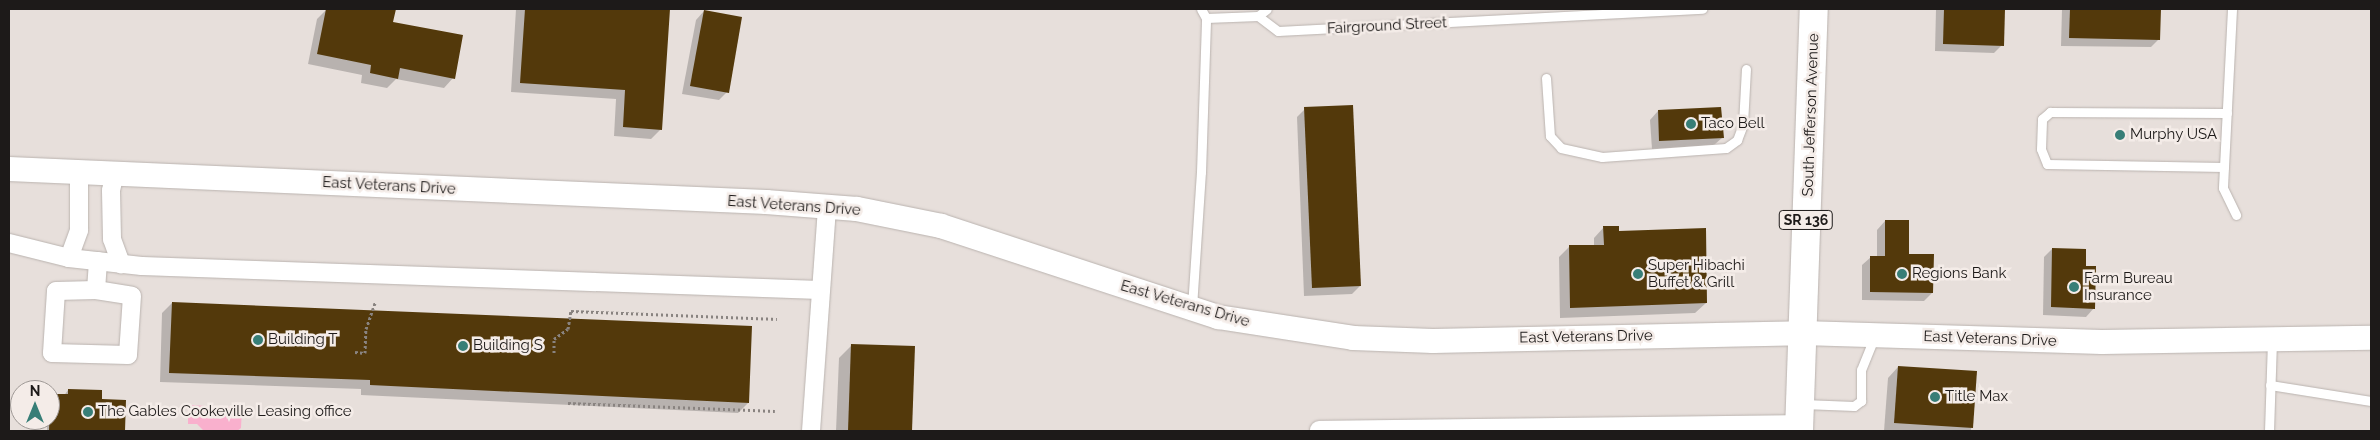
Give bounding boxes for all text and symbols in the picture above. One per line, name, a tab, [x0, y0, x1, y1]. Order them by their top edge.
street label: Fairground Street	[1327, 14, 1447, 38]
street label: South Jefferson Avenue	[1799, 33, 1823, 197]
place label: Taco Bell	[1701, 115, 1765, 133]
marker: Taco Bell	[1685, 118, 1697, 130]
place label: Murphy USA	[2130, 126, 2217, 144]
marker: Murphy USA	[2114, 129, 2126, 141]
street label: East Veterans Drive	[322, 174, 456, 198]
street label: East Veterans Drive	[727, 192, 861, 220]
road number: SR 136	[1778, 208, 1834, 232]
place label: Super Hibachi Buffet & Grill	[1648, 256, 1745, 291]
place label: Regions Bank	[1912, 265, 2006, 283]
marker: Super Hibachi Buffet & Grill	[1632, 268, 1644, 280]
marker: Regions Bank	[1896, 268, 1908, 280]
place label: Farm Bureau Insurance	[2084, 269, 2173, 304]
street label: East Veterans Drive	[1118, 277, 1252, 331]
marker: Farm Bureau Insurance	[2068, 281, 2080, 293]
street label: East Veterans Drive	[1519, 327, 1653, 347]
street label: East Veterans Drive	[1923, 328, 2057, 350]
place label: Building T	[268, 331, 338, 349]
marker: Building T	[252, 334, 264, 346]
place label: Building S	[473, 337, 543, 355]
marker: Building S	[457, 340, 469, 352]
north arrow	[10, 380, 60, 430]
text: N	[30, 383, 40, 399]
place label: Title Max	[1945, 388, 2008, 406]
marker: Title Max	[1929, 391, 1941, 403]
place label: The Gables Cookeville Leasing office	[98, 403, 352, 421]
marker: The Gables Cookeville Leasing office	[82, 406, 94, 418]

